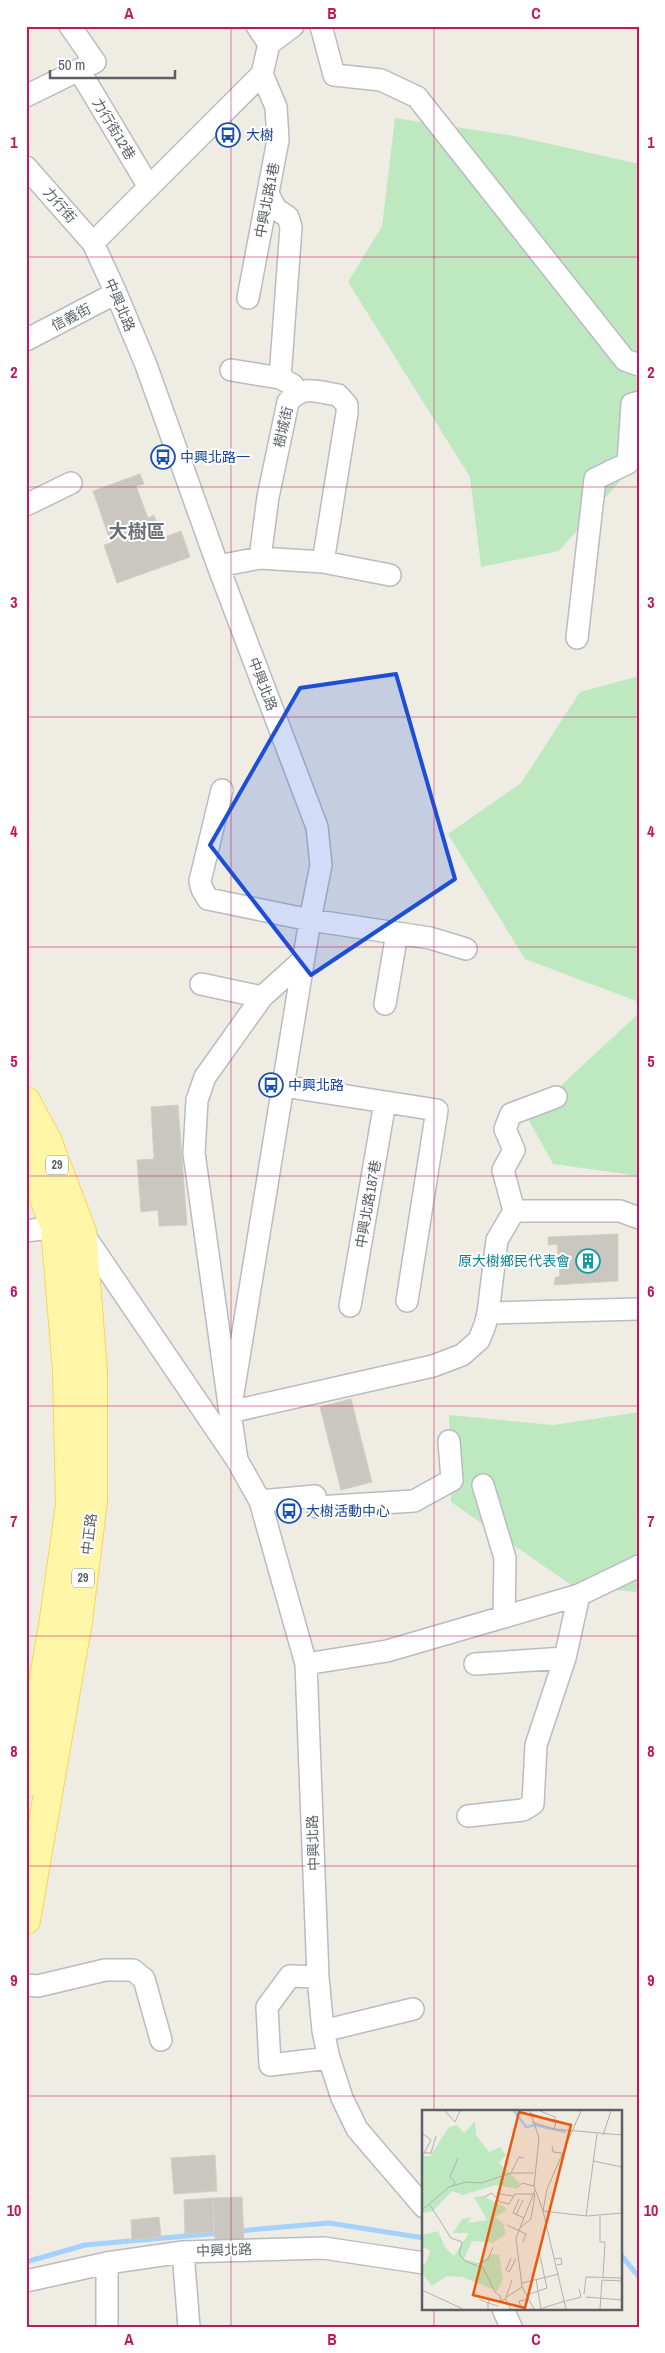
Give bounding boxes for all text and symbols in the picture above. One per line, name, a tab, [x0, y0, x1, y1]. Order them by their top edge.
text: A	[124, 2, 134, 24]
text: B	[327, 2, 337, 24]
text: C	[531, 2, 541, 24]
scale bar	[50, 48, 175, 80]
text: 50 m	[58, 54, 85, 75]
street label: 力行街12巷	[89, 95, 139, 163]
bus stop icon: 大樹	[215, 122, 241, 148]
place label: 大樹	[246, 126, 274, 144]
text: 1	[10, 131, 18, 153]
text: 1	[647, 131, 655, 153]
street label: 中興北路1巷	[251, 161, 283, 239]
street label: 力行街	[39, 183, 81, 227]
street label: 中興北路	[101, 276, 139, 334]
street label: 信義街	[48, 299, 94, 335]
text: 2	[10, 361, 18, 383]
text: 2	[647, 361, 655, 383]
street label: 樹城街	[270, 405, 296, 449]
bus stop icon: 中興北路一	[150, 444, 176, 470]
place label: 中興北路一	[180, 448, 250, 466]
district label: 大樹區	[108, 518, 166, 544]
text: 3	[10, 591, 18, 613]
text: 3	[647, 591, 655, 613]
street label: 中興北路	[245, 655, 281, 713]
text: 4	[10, 820, 18, 842]
text: 4	[647, 820, 655, 842]
text: 5	[10, 1050, 18, 1072]
text: 5	[647, 1050, 655, 1072]
bus stop icon: 中興北路	[258, 1072, 284, 1098]
place label: 中興北路	[288, 1076, 344, 1094]
road number: 29	[46, 1156, 68, 1174]
street label: 中興北路187巷	[351, 1159, 385, 1249]
building icon: 原大樹鄉民代表會	[575, 1248, 601, 1274]
place label: 原大樹鄉民代表會	[458, 1252, 570, 1270]
text: 6	[10, 1280, 18, 1302]
text: 6	[647, 1280, 655, 1302]
bus stop icon: 大樹活動中心	[276, 1498, 302, 1524]
place label: 大樹活動中心	[306, 1502, 390, 1520]
text: 7	[10, 1510, 18, 1532]
text: 7	[647, 1510, 655, 1532]
street label: 中正路	[78, 1512, 100, 1556]
road number: 29	[72, 1569, 94, 1588]
text: 8	[10, 1740, 18, 1762]
text: 8	[647, 1740, 655, 1762]
street label: 中興北路	[303, 1815, 323, 1871]
text: 9	[10, 1969, 18, 1991]
text: 9	[647, 1969, 655, 1991]
inset map	[422, 2110, 622, 2310]
text: 10	[7, 2199, 21, 2221]
text: 10	[644, 2199, 658, 2221]
street label: 中興北路	[196, 2240, 252, 2260]
text: A	[124, 2328, 134, 2350]
text: B	[327, 2328, 337, 2350]
text: C	[531, 2328, 541, 2350]

